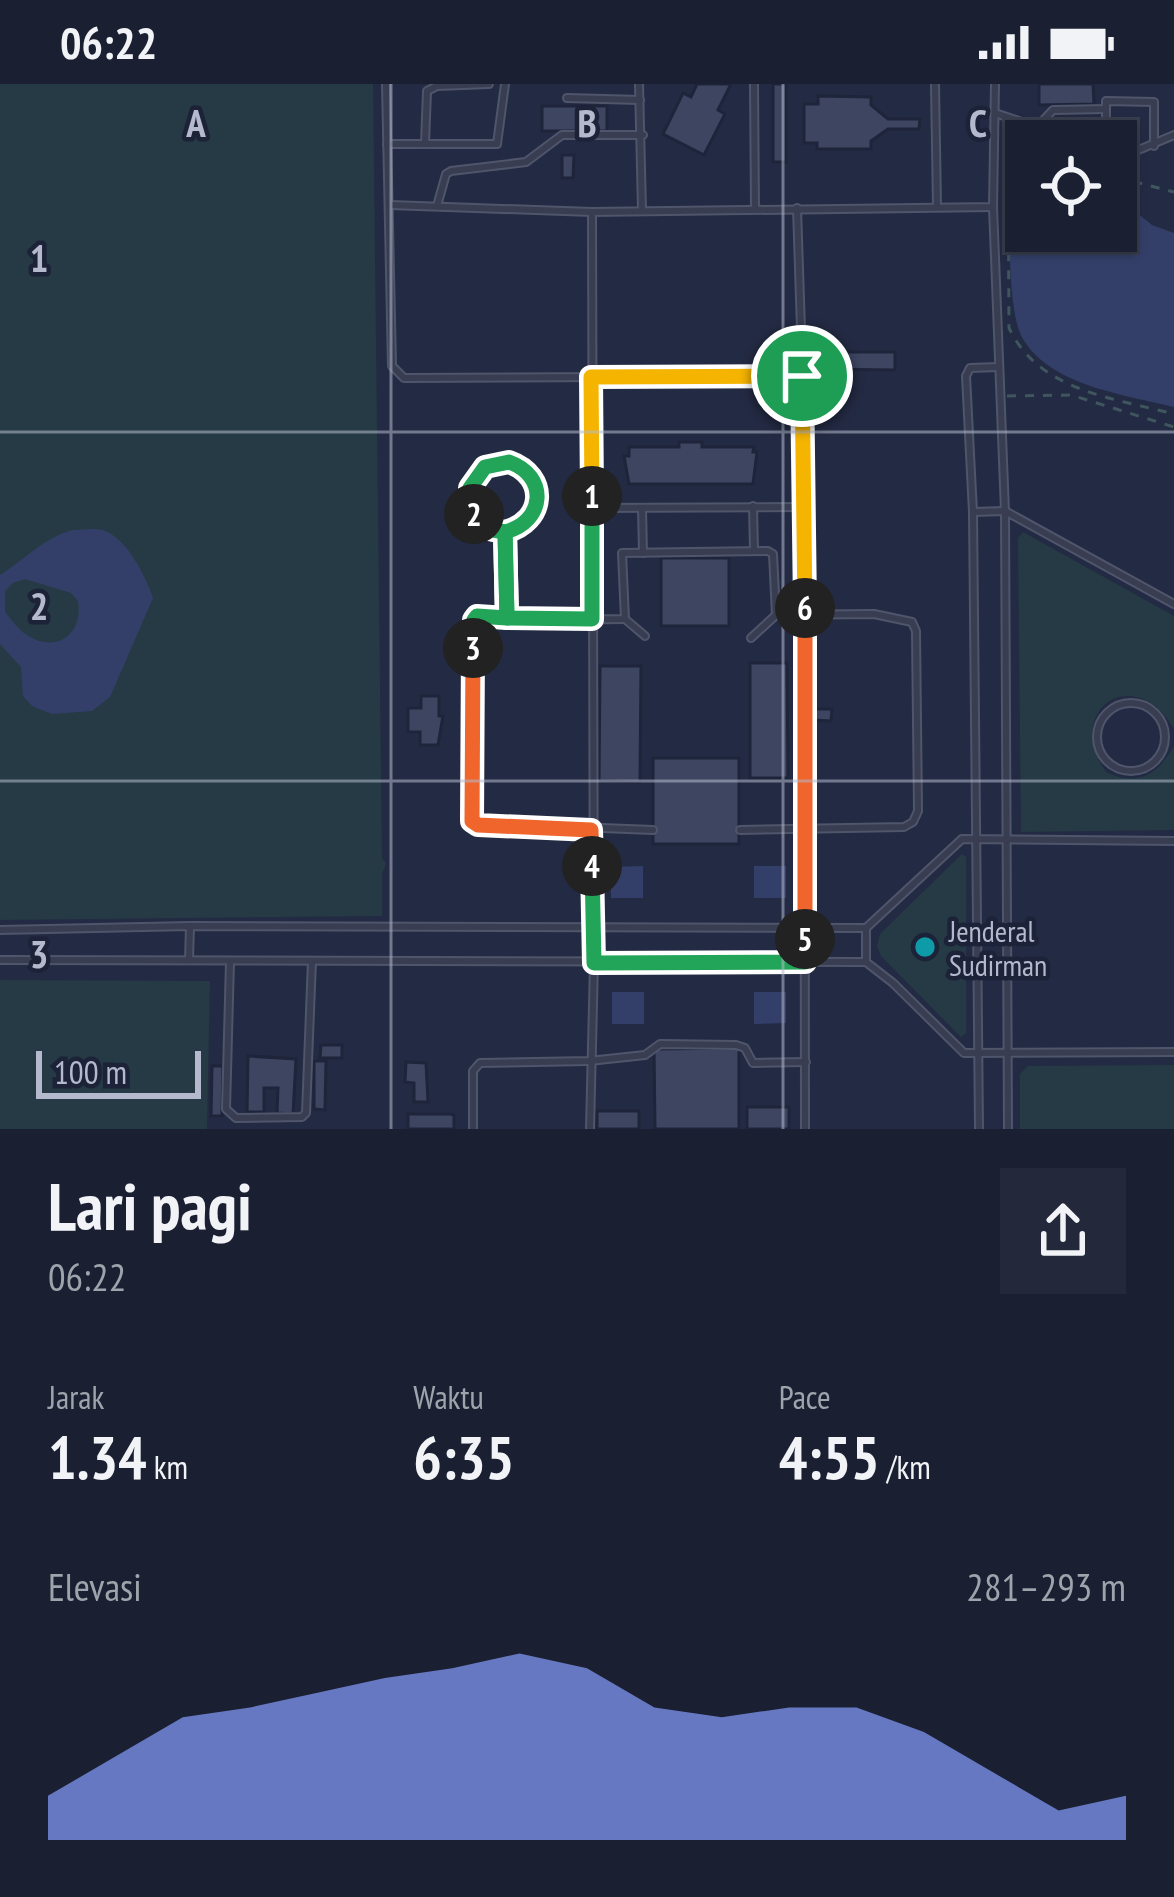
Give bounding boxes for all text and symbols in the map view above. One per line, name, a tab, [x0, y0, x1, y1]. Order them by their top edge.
text: 06:22	[60, 13, 157, 71]
text: A	[185, 97, 206, 148]
text: B	[577, 97, 597, 148]
text: C	[969, 97, 987, 148]
map controls	[1005, 120, 1137, 252]
button: locate	[1005, 120, 1137, 252]
text: 1	[30, 232, 48, 283]
pin	[751, 325, 853, 427]
icon: arrive	[769, 343, 835, 409]
pin: 1	[562, 466, 622, 526]
text: 1	[584, 474, 600, 517]
pin: 2	[444, 484, 504, 544]
text: 2	[466, 492, 482, 535]
pin: 6	[775, 578, 835, 638]
text: 2	[30, 580, 48, 631]
text: 6	[797, 586, 813, 629]
pin: 3	[443, 618, 503, 678]
text: 3	[465, 626, 481, 669]
pin: 4	[562, 836, 622, 896]
text: 4	[584, 844, 600, 887]
pin: 5	[775, 909, 835, 969]
place label: Jenderal Sudirman	[948, 911, 1047, 984]
text: 5	[797, 917, 813, 960]
text: 3	[30, 928, 48, 979]
marker: Jenderal Sudirman	[912, 934, 938, 960]
scale bar	[36, 1045, 201, 1098]
text: 100 m	[54, 1050, 127, 1093]
text: Lari pagi	[48, 1163, 252, 1248]
button: share	[1000, 1168, 1126, 1294]
text: 06:22	[48, 1251, 126, 1302]
text: Jarak	[48, 1375, 104, 1418]
text: Waktu	[413, 1375, 484, 1418]
text: Pace	[779, 1375, 831, 1418]
text: 1.34	[48, 1418, 147, 1496]
text: 6:35	[413, 1418, 514, 1496]
text: 4:55	[779, 1418, 880, 1496]
text: km	[147, 1445, 188, 1488]
text: /km	[880, 1445, 931, 1488]
text: Elevasi	[48, 1561, 142, 1612]
text: 281–293 m	[966, 1561, 1126, 1612]

